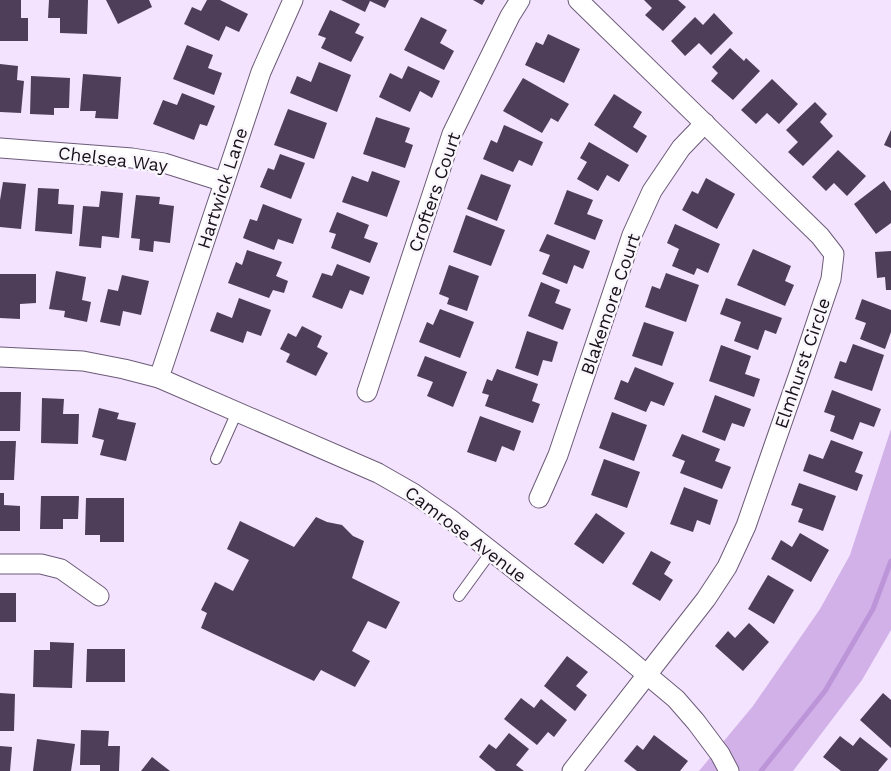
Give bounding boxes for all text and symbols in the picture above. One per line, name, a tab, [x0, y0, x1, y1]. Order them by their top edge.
street label: Hartwick Lane	[193, 125, 251, 251]
street label: Crofters Court	[404, 129, 464, 255]
street label: Chelsea Way	[57, 142, 170, 176]
street label: Blakemore Court	[576, 230, 644, 377]
street label: Elmhurst Circle	[770, 295, 834, 431]
street label: Camrose Avenue	[401, 482, 531, 586]

